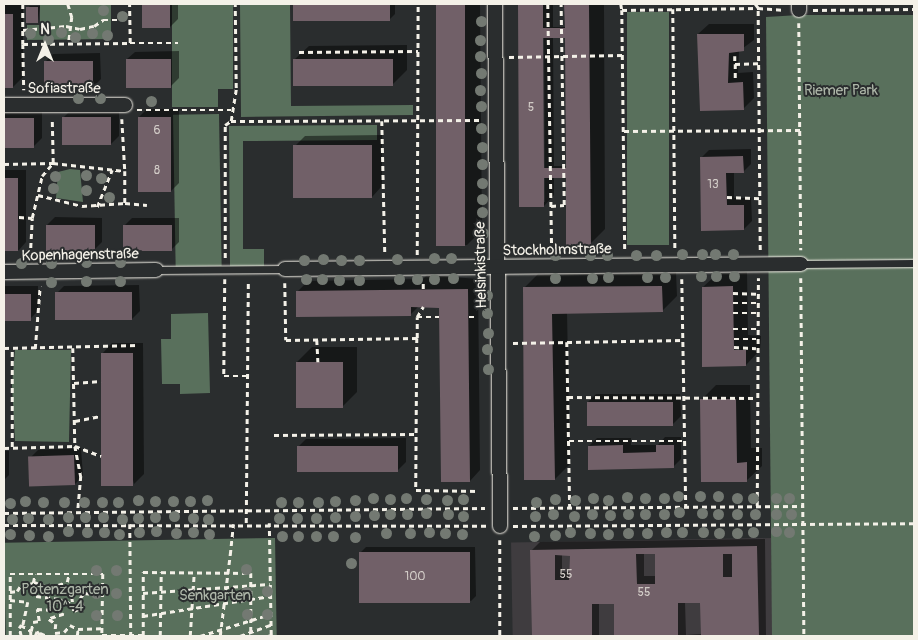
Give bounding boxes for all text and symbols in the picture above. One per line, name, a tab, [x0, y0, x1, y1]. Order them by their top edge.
north arrow	[20, 20, 70, 70]
text: N	[40, 21, 50, 38]
street label: Sofiastraße	[27, 80, 101, 98]
park label: Riemer Park	[804, 82, 878, 100]
house number: 5	[528, 101, 534, 115]
house number: 6	[154, 124, 160, 138]
house number: 8	[154, 164, 160, 178]
house number: 13	[707, 178, 719, 192]
street label: Helsinkistraße	[471, 221, 491, 309]
street label: Stockholmstraße	[502, 240, 612, 260]
street label: Kopenhagenstraße	[21, 245, 139, 265]
house number: 55	[559, 568, 573, 582]
house number: 100	[404, 570, 426, 584]
park label: Potenzgarten 10^-4	[21, 580, 109, 615]
house number: 55	[637, 586, 651, 600]
park label: Senkgarten	[179, 587, 251, 605]

